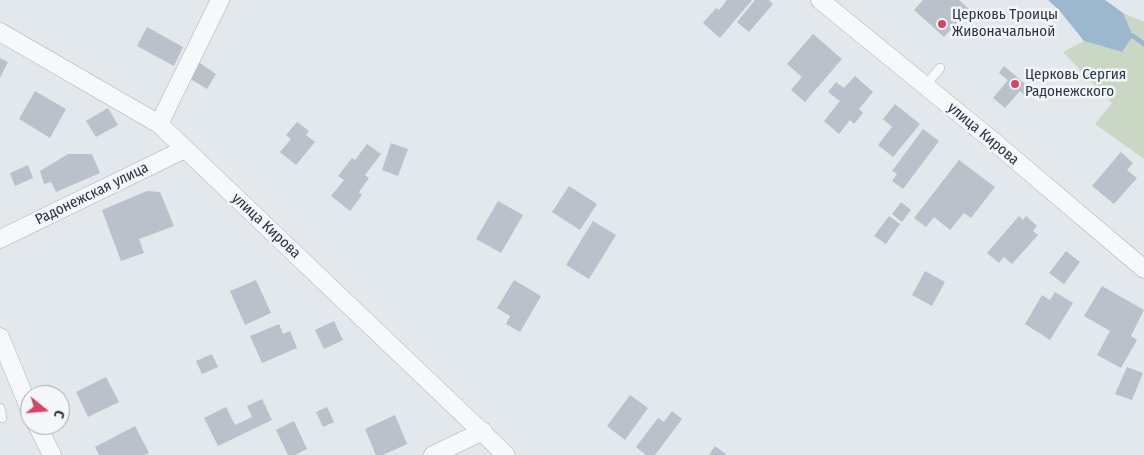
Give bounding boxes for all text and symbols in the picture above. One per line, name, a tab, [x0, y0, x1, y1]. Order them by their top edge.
place label: Церковь Троицы Живоначальной	[952, 6, 1058, 41]
marker: Церковь Троицы Живоначальной	[936, 18, 948, 30]
place label: Церковь Сергия Радонежского	[1025, 66, 1126, 101]
marker: Церковь Сергия Радонежского	[1009, 78, 1021, 90]
street label: улица Кирова	[944, 99, 1022, 169]
street label: Радонежская улица	[32, 159, 152, 229]
street label: улица Кирова	[228, 189, 304, 263]
north arrow	[20, 385, 70, 435]
text: С	[50, 408, 68, 420]

